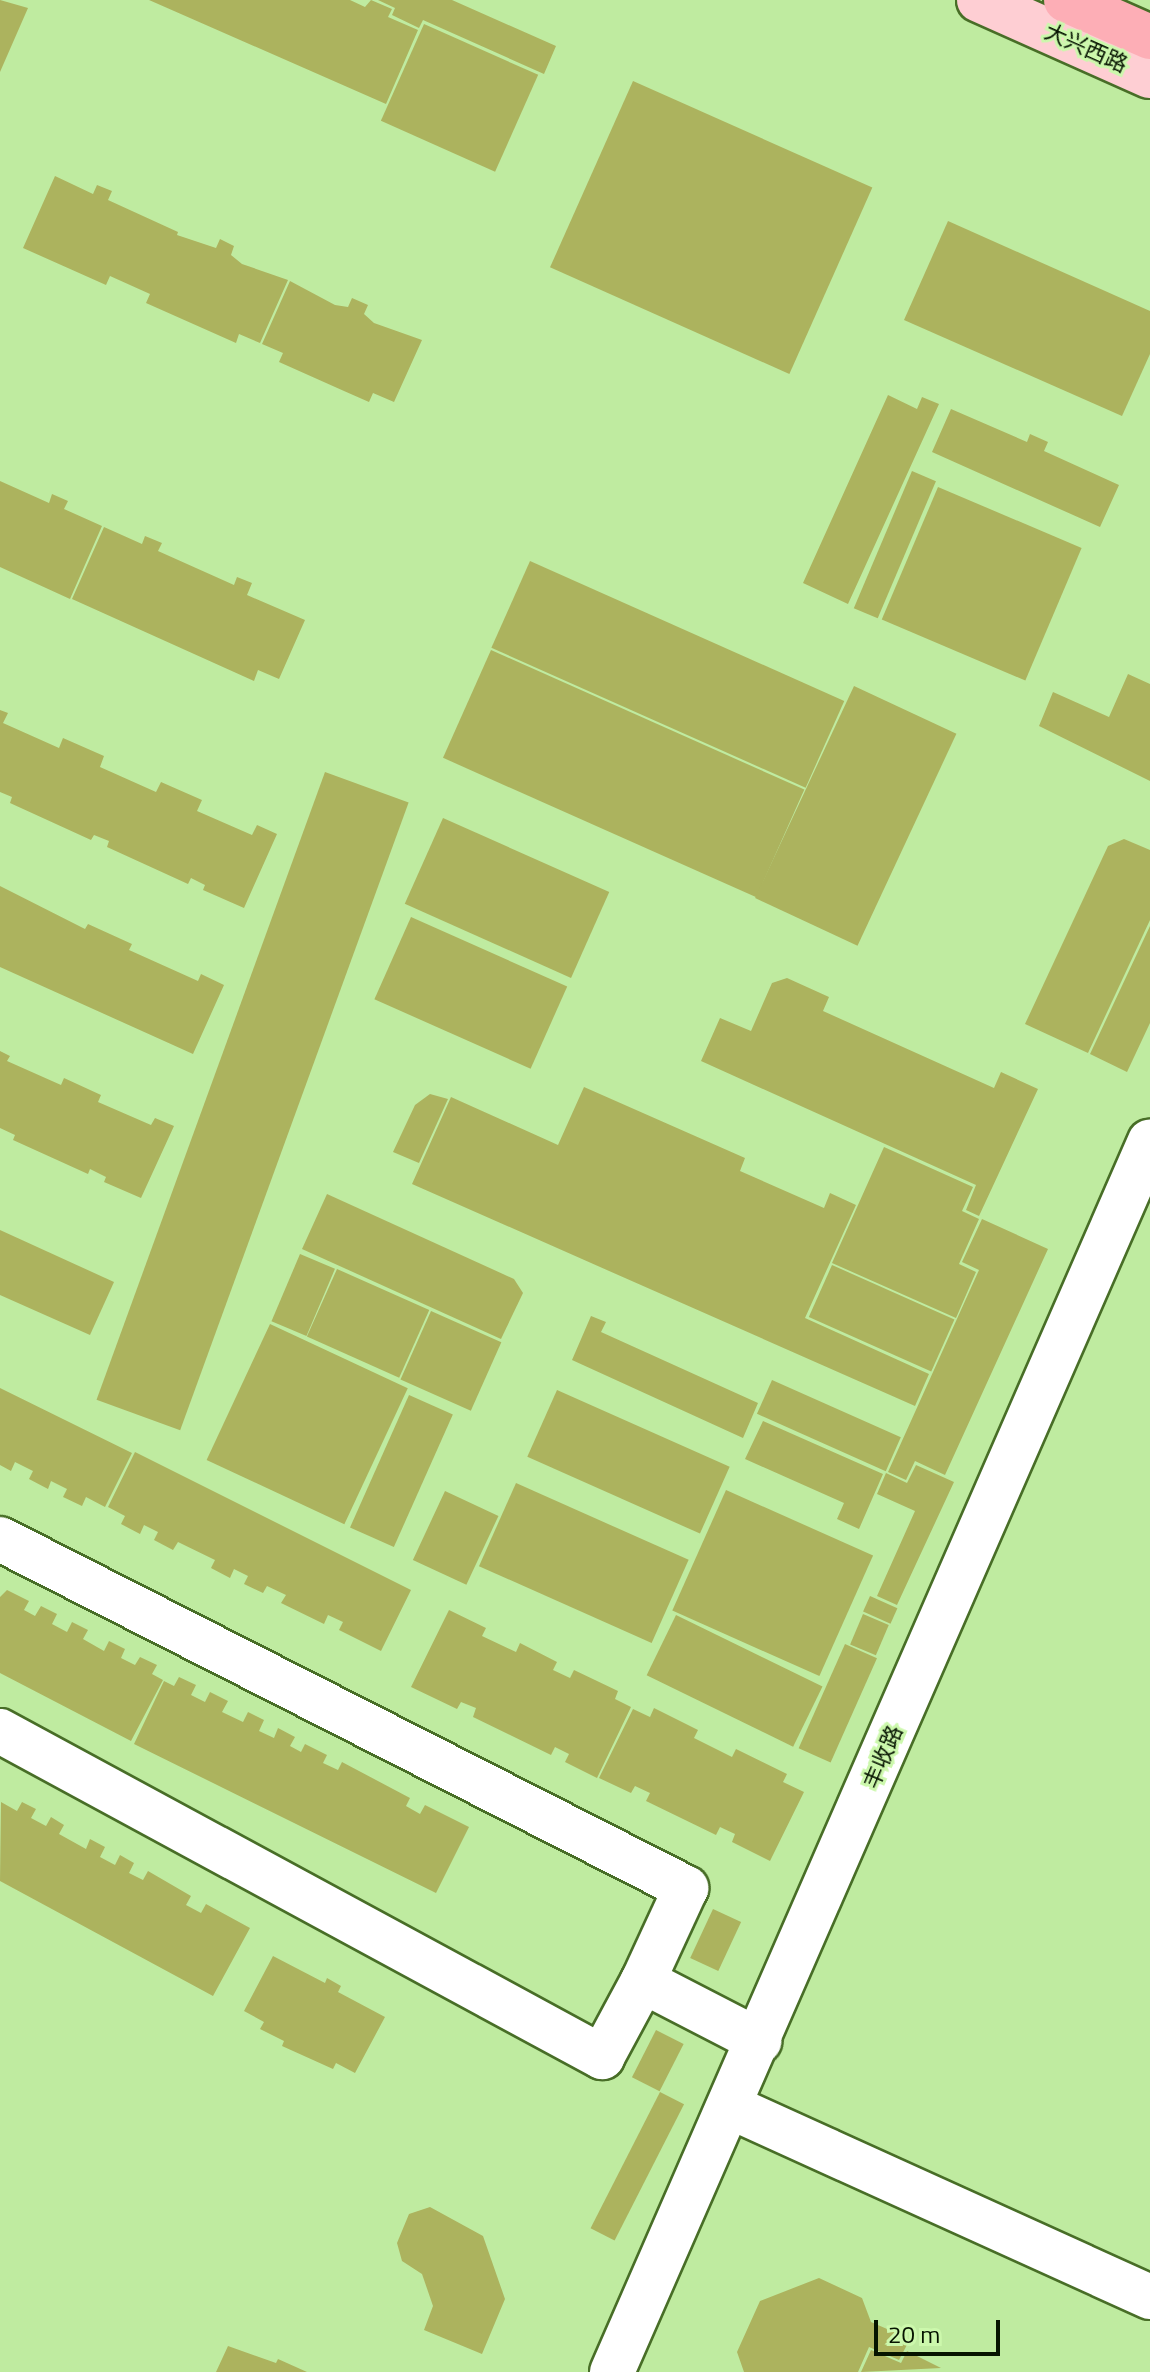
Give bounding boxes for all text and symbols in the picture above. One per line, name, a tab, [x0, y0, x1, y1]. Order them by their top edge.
street label: 大兴西路	[1040, 18, 1132, 78]
street label: 丰收路	[858, 1721, 908, 1793]
scale bar	[878, 2304, 1004, 2354]
text: 20 m	[888, 2316, 940, 2352]

